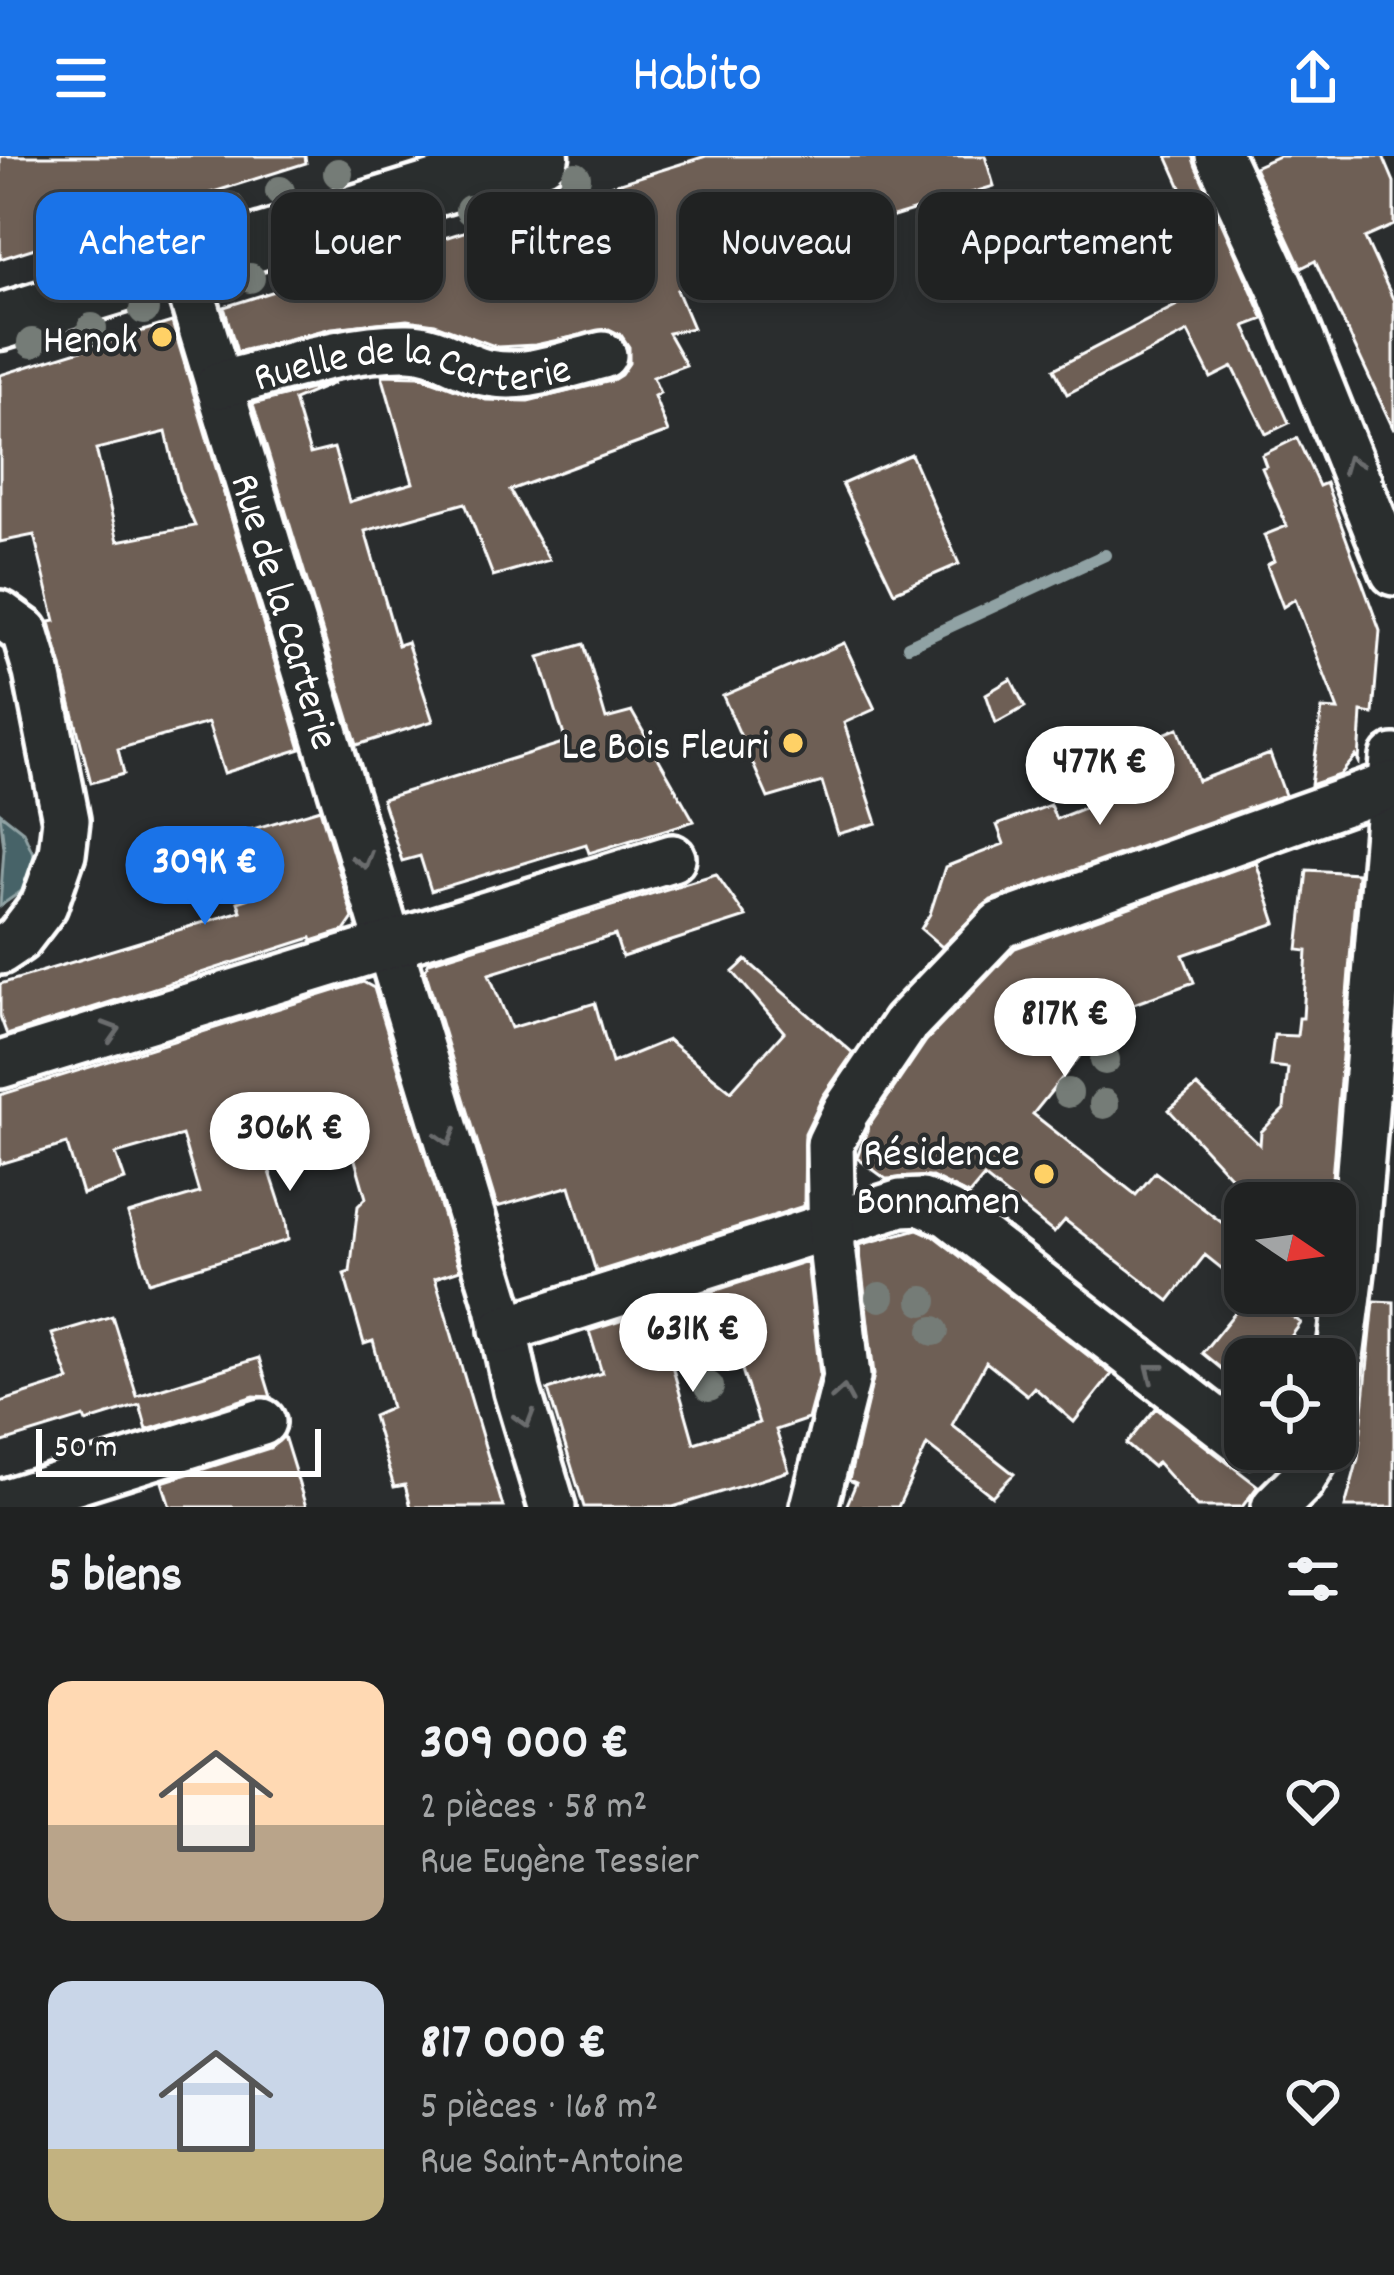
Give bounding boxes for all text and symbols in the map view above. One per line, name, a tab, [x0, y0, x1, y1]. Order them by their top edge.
text: Habito	[632, 40, 762, 117]
icon: menu	[48, 45, 114, 111]
icon: share	[1280, 45, 1346, 111]
chip: Acheter	[36, 192, 247, 300]
chip: Louer	[271, 192, 443, 300]
chip: Filtres	[467, 192, 655, 300]
chip: Nouveau	[679, 192, 894, 300]
chip: Appartement	[918, 192, 1215, 300]
place label: Henok	[43, 314, 138, 374]
marker: Henok	[149, 324, 175, 350]
street label: Ruelle de la Carterie	[248, 324, 578, 412]
one-way arrow	[1341, 454, 1365, 475]
street label: Rue de la Carterie	[211, 467, 351, 758]
place label: Le Bois Fleuri	[562, 720, 769, 780]
pin: 477K €	[1002, 726, 1198, 828]
marker: Le Bois Fleuri	[780, 730, 806, 756]
text: 477K €	[1053, 737, 1147, 792]
pin: 309K €	[107, 826, 303, 928]
text: 309K €	[152, 837, 258, 892]
one-way arrow	[349, 849, 374, 870]
pin: 817K €	[967, 978, 1163, 1080]
text: 817K €	[1021, 989, 1109, 1044]
one-way arrow	[101, 1020, 122, 1045]
pin: 306K €	[192, 1092, 388, 1194]
text: 306K €	[237, 1103, 343, 1158]
one-way arrow	[433, 1126, 458, 1147]
place label: Résidence Bonnamen	[856, 1127, 1020, 1235]
marker: Résidence Bonnamen	[1031, 1161, 1057, 1187]
north arrow	[1224, 1182, 1356, 1314]
map controls	[1224, 1182, 1356, 1470]
pin: 631K €	[595, 1293, 791, 1395]
text: 631K €	[646, 1304, 740, 1359]
button: locate	[1224, 1338, 1356, 1470]
one-way arrow	[1144, 1364, 1166, 1386]
one-way arrow	[830, 1384, 855, 1404]
one-way arrow	[511, 1408, 536, 1429]
scale bar	[36, 1423, 321, 1476]
text: 50 m	[54, 1426, 118, 1473]
text: 5 biens	[48, 1543, 182, 1615]
icon: filters	[1280, 1546, 1346, 1612]
text: 309 000 €	[420, 1710, 629, 1782]
icon: home	[144, 1729, 288, 1873]
icon: heart	[1280, 1768, 1346, 1834]
text: 2 pièces · 58 m²	[420, 1782, 648, 1837]
text: Rue Eugène Tessier	[420, 1837, 699, 1892]
text: 817 000 €	[420, 2010, 606, 2082]
icon: home	[144, 2029, 288, 2173]
icon: heart	[1280, 2068, 1346, 2134]
text: 5 pièces · 168 m²	[420, 2082, 658, 2137]
text: Rue Saint-Antoine	[420, 2137, 684, 2192]

